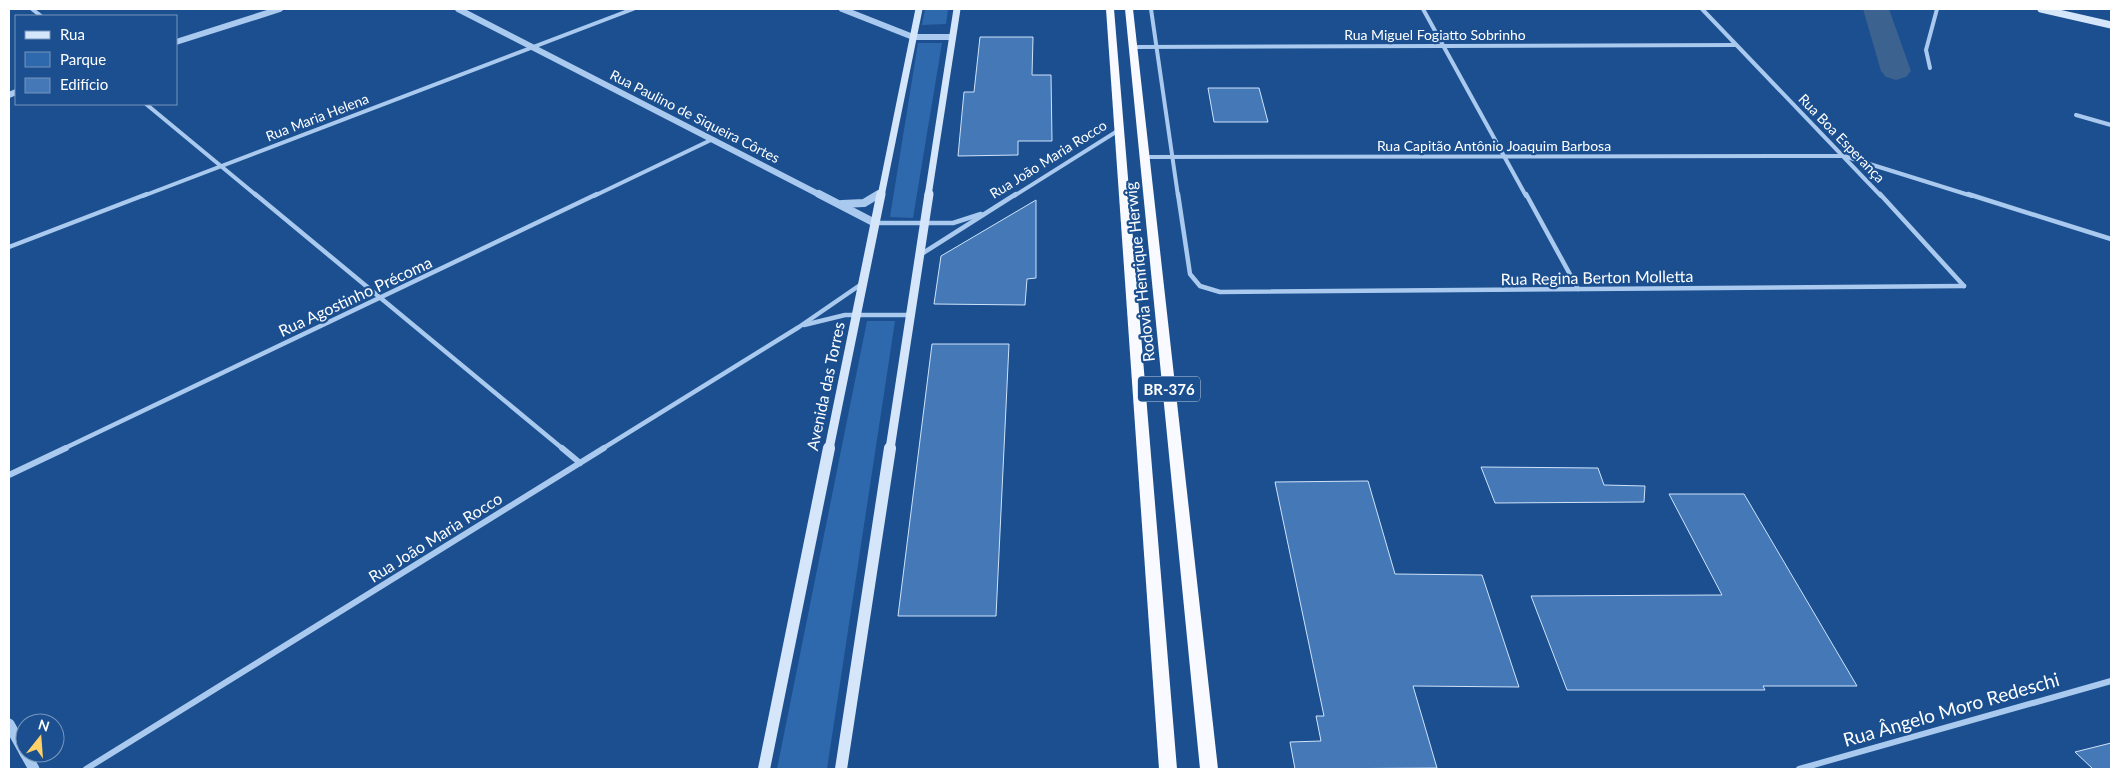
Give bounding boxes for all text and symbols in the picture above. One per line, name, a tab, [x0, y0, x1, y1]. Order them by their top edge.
legend	[15, 15, 178, 105]
text: Rua	[60, 25, 85, 43]
street label: Rua Miguel Fogiatto Sobrinho	[1344, 26, 1526, 43]
text: Parque	[60, 50, 106, 68]
street label: Rua Paulino de Siqueira Côrtes	[607, 66, 783, 166]
text: Edifício	[60, 75, 108, 93]
street label: Rua Maria Helena	[263, 90, 371, 144]
street label: Rua Boa Esperança	[1795, 90, 1889, 186]
street label: Rua João Maria Rocco	[986, 116, 1110, 202]
street label: Rua Capitão Antônio Joaquim Barbosa	[1377, 137, 1611, 154]
street label: Rodovia Henrique Herwig	[1120, 181, 1158, 363]
street label: Rua Agostinho Précoma	[275, 252, 435, 340]
street label: Rua Regina Berton Molletta	[1501, 266, 1693, 288]
street label: Avenida das Torres	[802, 320, 848, 452]
road number: BR-376	[1138, 376, 1200, 402]
street label: Rua João Maria Rocco	[365, 488, 505, 586]
street label: Rua Ângelo Moro Redeschi	[1840, 667, 2062, 751]
north arrow	[15, 713, 65, 763]
text: N	[36, 715, 52, 735]

